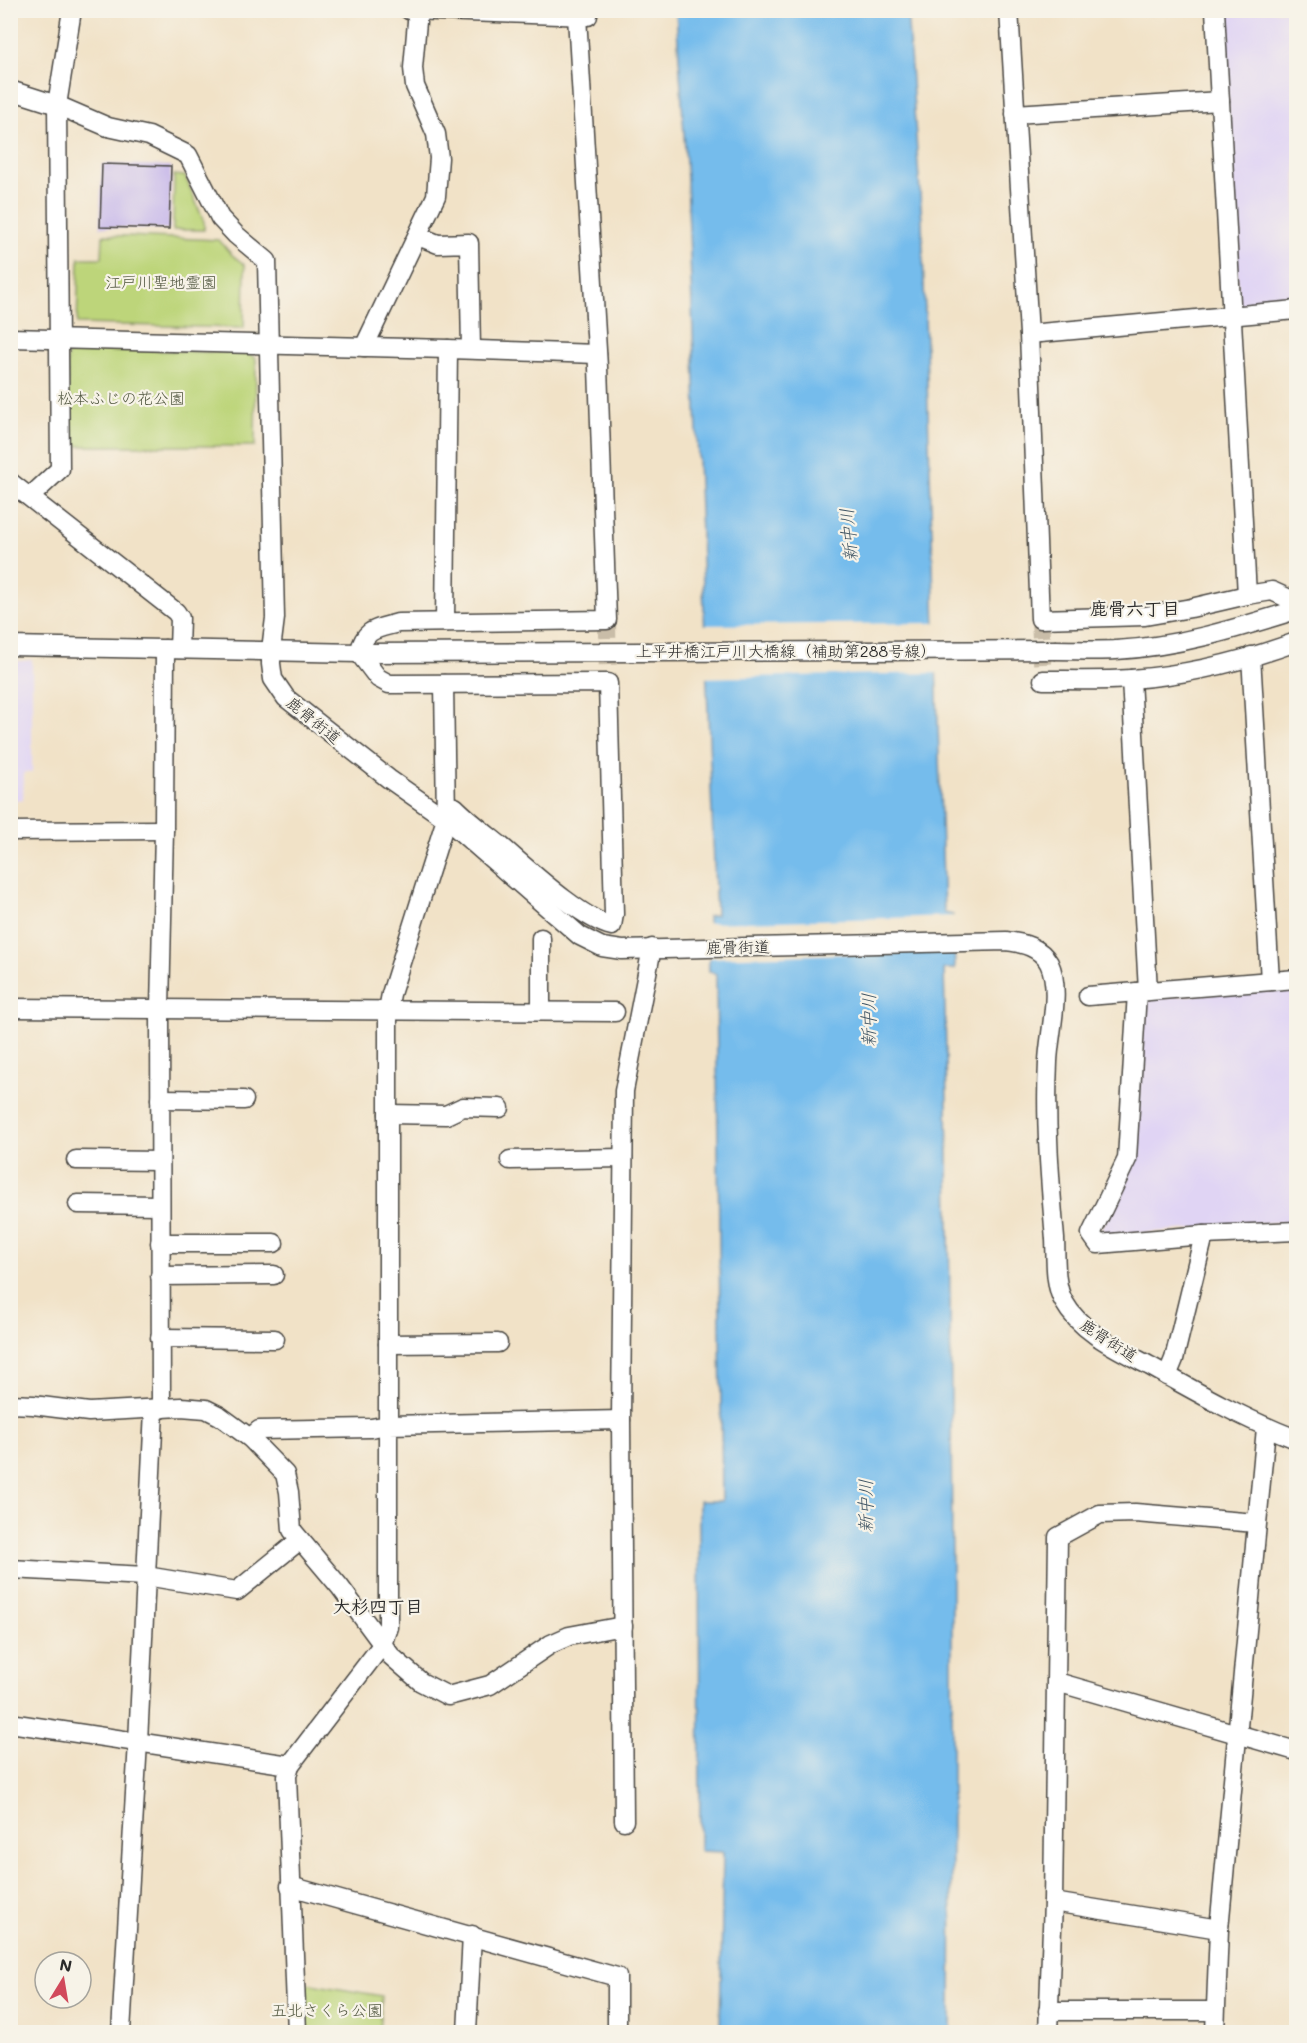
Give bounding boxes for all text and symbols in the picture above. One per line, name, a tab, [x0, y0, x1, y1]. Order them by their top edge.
park label: 江戸川聖地霊園	[105, 271, 217, 292]
park label: 松本ふじの花公園	[57, 387, 185, 408]
water label: 新中川	[834, 507, 862, 563]
district label: 鹿骨六丁目	[1090, 596, 1180, 620]
street label: 上平井橋江戸川大橋線（補助第288号線）	[636, 640, 936, 661]
street label: 鹿骨街道	[283, 691, 346, 748]
street label: 鹿骨街道	[706, 935, 770, 958]
water label: 新中川	[856, 993, 880, 1047]
street label: 鹿骨街道	[1077, 1313, 1142, 1366]
water label: 新中川	[853, 1479, 877, 1533]
district label: 大杉四丁目	[333, 1594, 423, 1618]
north arrow	[33, 1950, 93, 2010]
text: N	[58, 1953, 74, 1976]
park label: 五北さくら公園	[271, 1999, 383, 2020]

